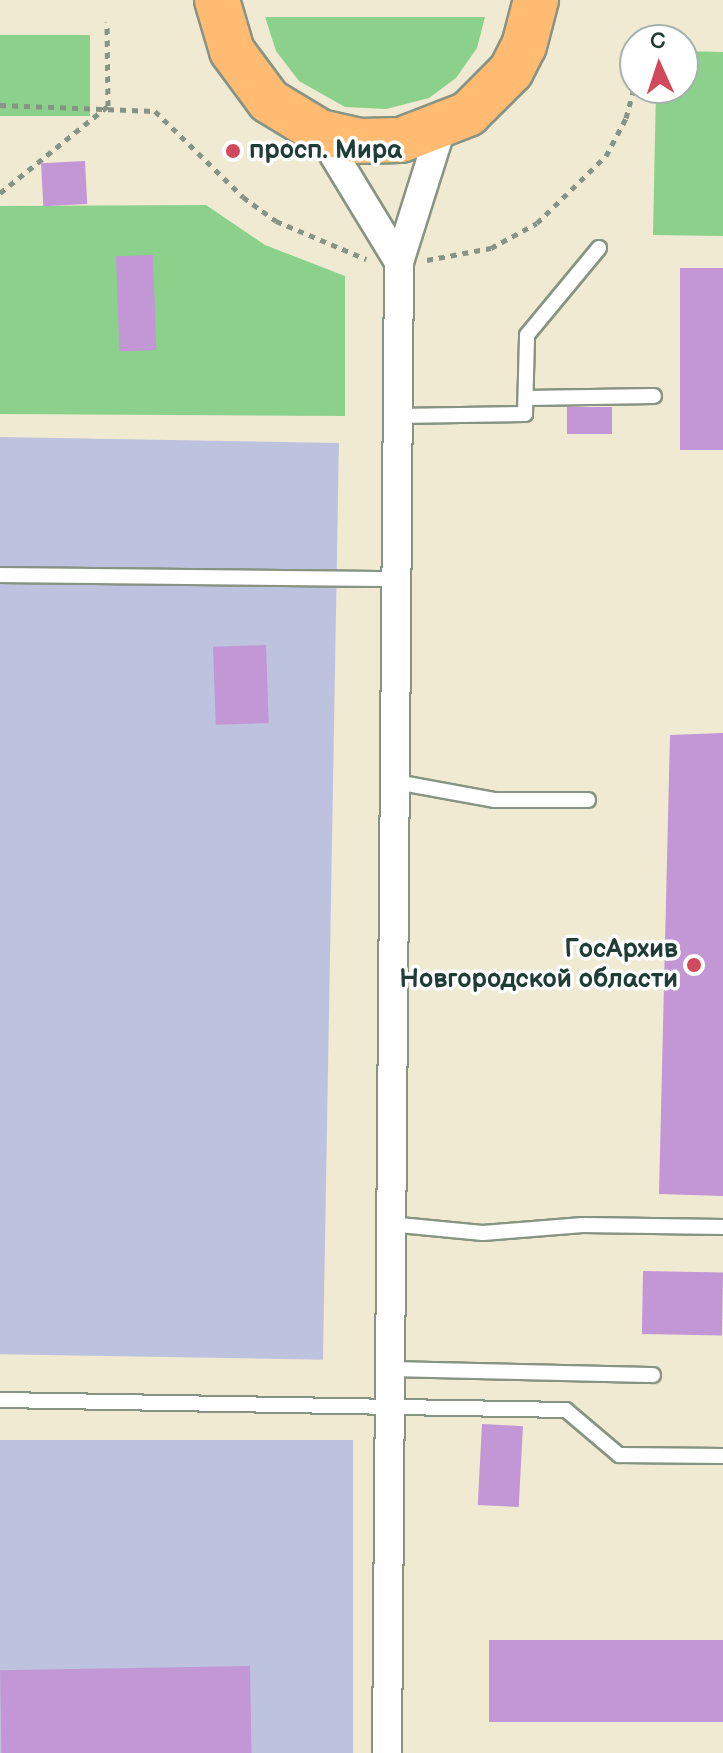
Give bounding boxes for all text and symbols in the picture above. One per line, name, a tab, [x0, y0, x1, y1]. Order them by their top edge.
north arrow	[619, 24, 699, 104]
text: С	[649, 28, 666, 55]
place label: просп. Мира	[249, 135, 402, 167]
marker: просп. Мира	[224, 142, 242, 160]
place label: ГосАрхив Новгородской области	[399, 934, 678, 996]
marker: ГосАрхив Новгородской области	[685, 956, 703, 974]

